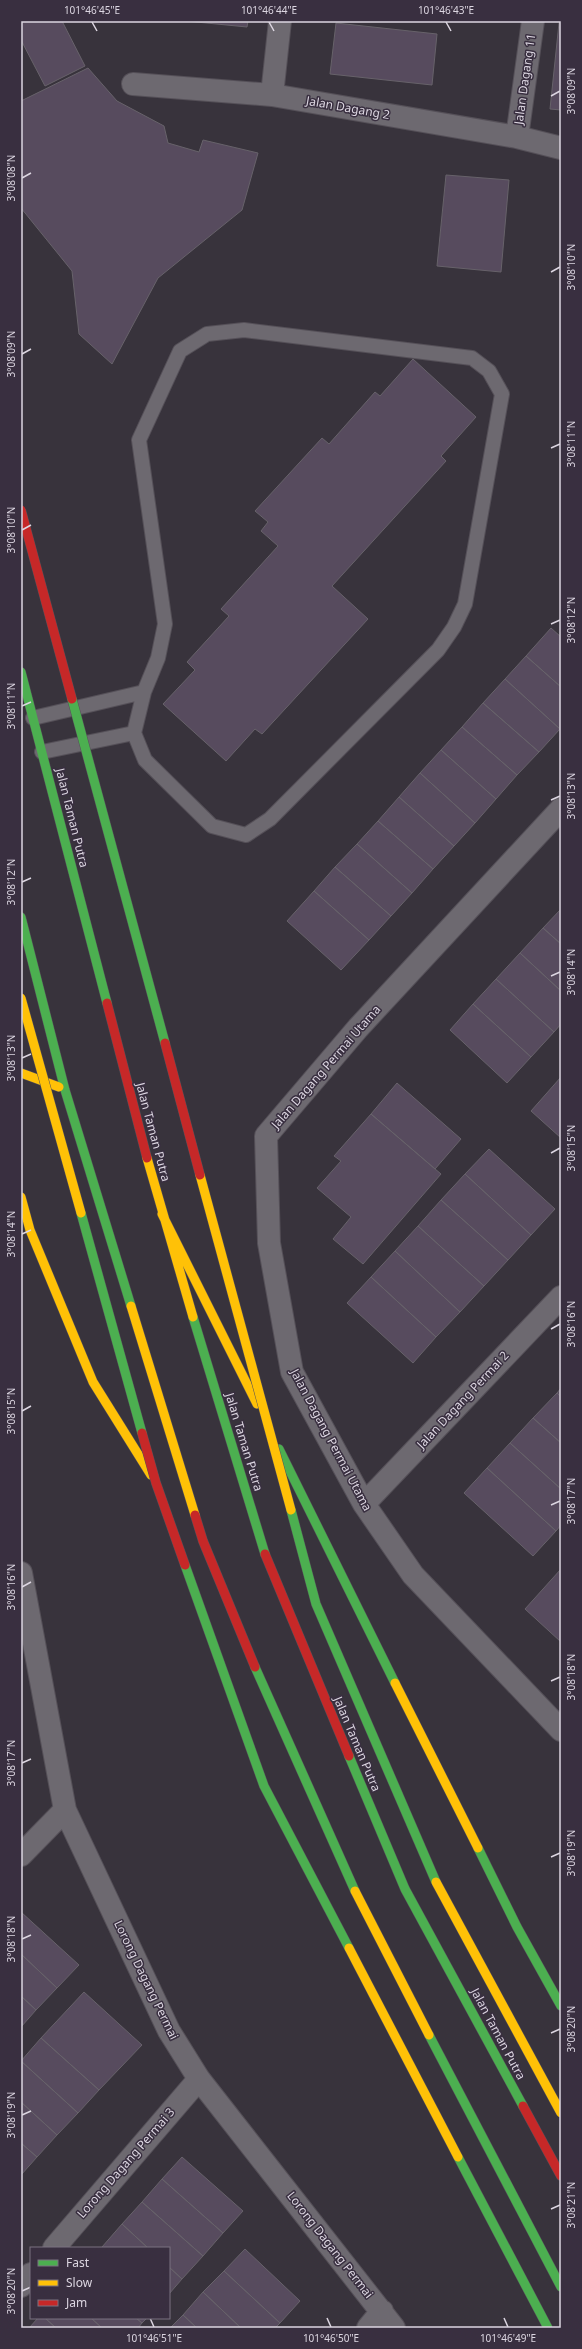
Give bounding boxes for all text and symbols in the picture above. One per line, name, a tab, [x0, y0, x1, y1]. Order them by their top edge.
text: 101°46'45"E	[64, 3, 120, 17]
text: 101°46'44"E	[241, 3, 297, 17]
text: 101°46'43"E	[418, 3, 474, 17]
street label: Jalan Dagang 11	[510, 32, 539, 126]
text: 3°08'09"N	[564, 68, 578, 114]
street label: Jalan Dagang 2	[304, 92, 391, 123]
text: 3°08'08"N	[4, 155, 18, 201]
text: 3°08'10"N	[564, 244, 578, 290]
text: 3°08'09"N	[4, 331, 18, 377]
text: 3°08'11"N	[564, 421, 578, 467]
text: 3°08'10"N	[4, 507, 18, 553]
text: 3°08'12"N	[564, 597, 578, 643]
text: 3°08'11"N	[4, 683, 18, 729]
street label: Jalan Taman Putra	[52, 765, 93, 869]
text: 3°08'13"N	[564, 773, 578, 819]
text: 3°08'12"N	[4, 859, 18, 905]
text: 3°08'14"N	[564, 949, 578, 995]
street label: Jalan Dagang Permai Utama	[266, 1001, 384, 1133]
text: 3°08'13"N	[4, 1035, 18, 1081]
street label: Jalan Taman Putra	[132, 1080, 175, 1183]
text: 3°08'15"N	[564, 1125, 578, 1171]
text: 3°08'14"N	[4, 1211, 18, 1257]
text: 3°08'16"N	[564, 1301, 578, 1347]
street label: Jalan Dagang Permai 2	[412, 1347, 513, 1453]
street label: Jalan Dagang Permai Utama	[286, 1365, 376, 1514]
text: 3°08'15"N	[4, 1388, 18, 1434]
street label: Jalan Taman Putra	[221, 1390, 267, 1493]
text: 3°08'17"N	[564, 1478, 578, 1524]
text: 3°08'16"N	[4, 1564, 18, 1610]
text: 3°08'18"N	[564, 1654, 578, 1700]
street label: Jalan Taman Putra	[329, 1693, 385, 1794]
text: 3°08'17"N	[4, 1740, 18, 1786]
text: 3°08'19"N	[564, 1830, 578, 1876]
text: 3°08'18"N	[4, 1916, 18, 1962]
street label: Lorong Dagang Permai	[110, 1917, 183, 2042]
street label: Jalan Taman Putra	[467, 1984, 530, 2083]
text: 3°08'20"N	[564, 2006, 578, 2052]
text: 3°08'19"N	[4, 2092, 18, 2138]
street label: Lorong Dagang Permai 3	[73, 2104, 178, 2221]
text: 3°08'21"N	[564, 2182, 578, 2228]
street label: Lorong Dagang Permai	[283, 2188, 377, 2302]
legend	[30, 2247, 170, 2319]
text: Fast	[66, 2254, 90, 2271]
text: 3°08'20"N	[4, 2268, 18, 2314]
text: Slow	[66, 2274, 93, 2291]
text: Jam	[65, 2294, 87, 2311]
text: 101°46'51"E	[126, 2331, 182, 2345]
text: 101°46'50"E	[303, 2331, 359, 2345]
text: 101°46'49"E	[480, 2331, 536, 2345]

